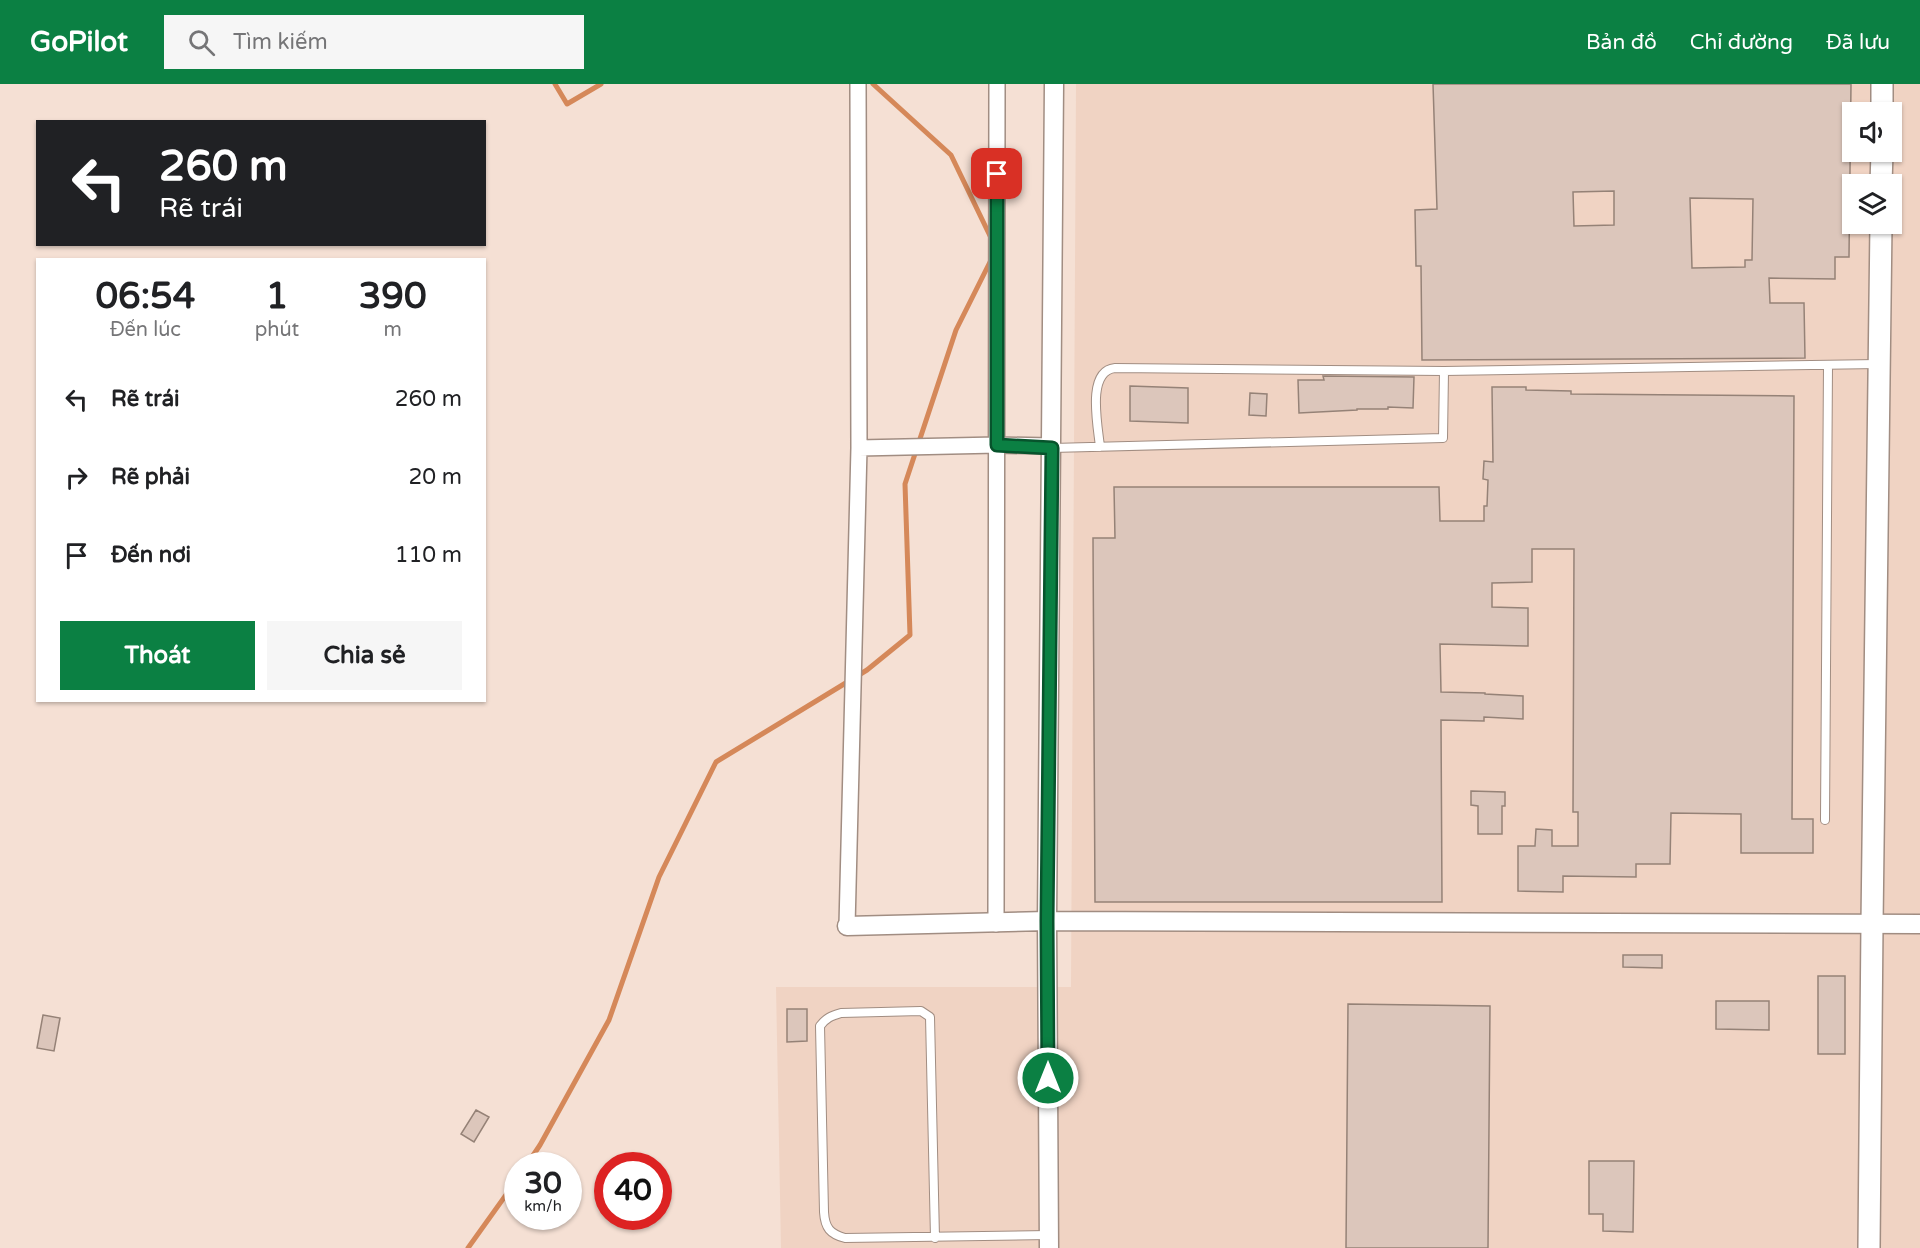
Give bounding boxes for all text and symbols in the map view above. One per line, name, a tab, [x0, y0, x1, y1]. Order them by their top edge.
search box	[164, 15, 584, 69]
text: GoPilot	[30, 25, 128, 59]
icon: search	[185, 26, 218, 59]
text: Tìm kiếm	[233, 29, 328, 55]
text: Bản đồ	[1586, 30, 1657, 55]
text: Chỉ đường	[1690, 30, 1793, 55]
text: Đã lưu	[1826, 30, 1890, 55]
map controls	[1842, 102, 1902, 234]
button: sound	[1842, 102, 1902, 162]
text: 260 m	[159, 141, 288, 192]
icon: left	[60, 144, 138, 222]
pin	[971, 148, 1022, 199]
icon: arrive	[980, 157, 1013, 190]
button: layers	[1842, 174, 1902, 234]
text: Rẽ trái	[159, 192, 243, 225]
text: 06:54	[95, 275, 195, 318]
text: 1	[266, 275, 288, 318]
text: 390	[359, 275, 427, 318]
text: Đến lúc	[110, 318, 181, 342]
text: phút	[255, 318, 299, 342]
text: m	[383, 318, 402, 342]
icon: left	[60, 383, 93, 416]
text: Rẽ trái	[111, 386, 180, 412]
text: 260 m	[395, 386, 462, 412]
icon: right	[60, 461, 93, 494]
text: Rẽ phải	[111, 464, 190, 490]
text: 20 m	[408, 464, 462, 490]
icon: arrive	[60, 539, 93, 572]
text: Đến nơi	[111, 542, 191, 568]
text: 110 m	[395, 542, 462, 568]
button: Thoát	[60, 621, 255, 690]
button: Chia sẻ	[267, 621, 462, 690]
position arrow	[1016, 1046, 1080, 1110]
speed limit sign: 40	[594, 1152, 672, 1230]
text: 30	[524, 1165, 562, 1202]
text: km/h	[524, 1197, 562, 1215]

